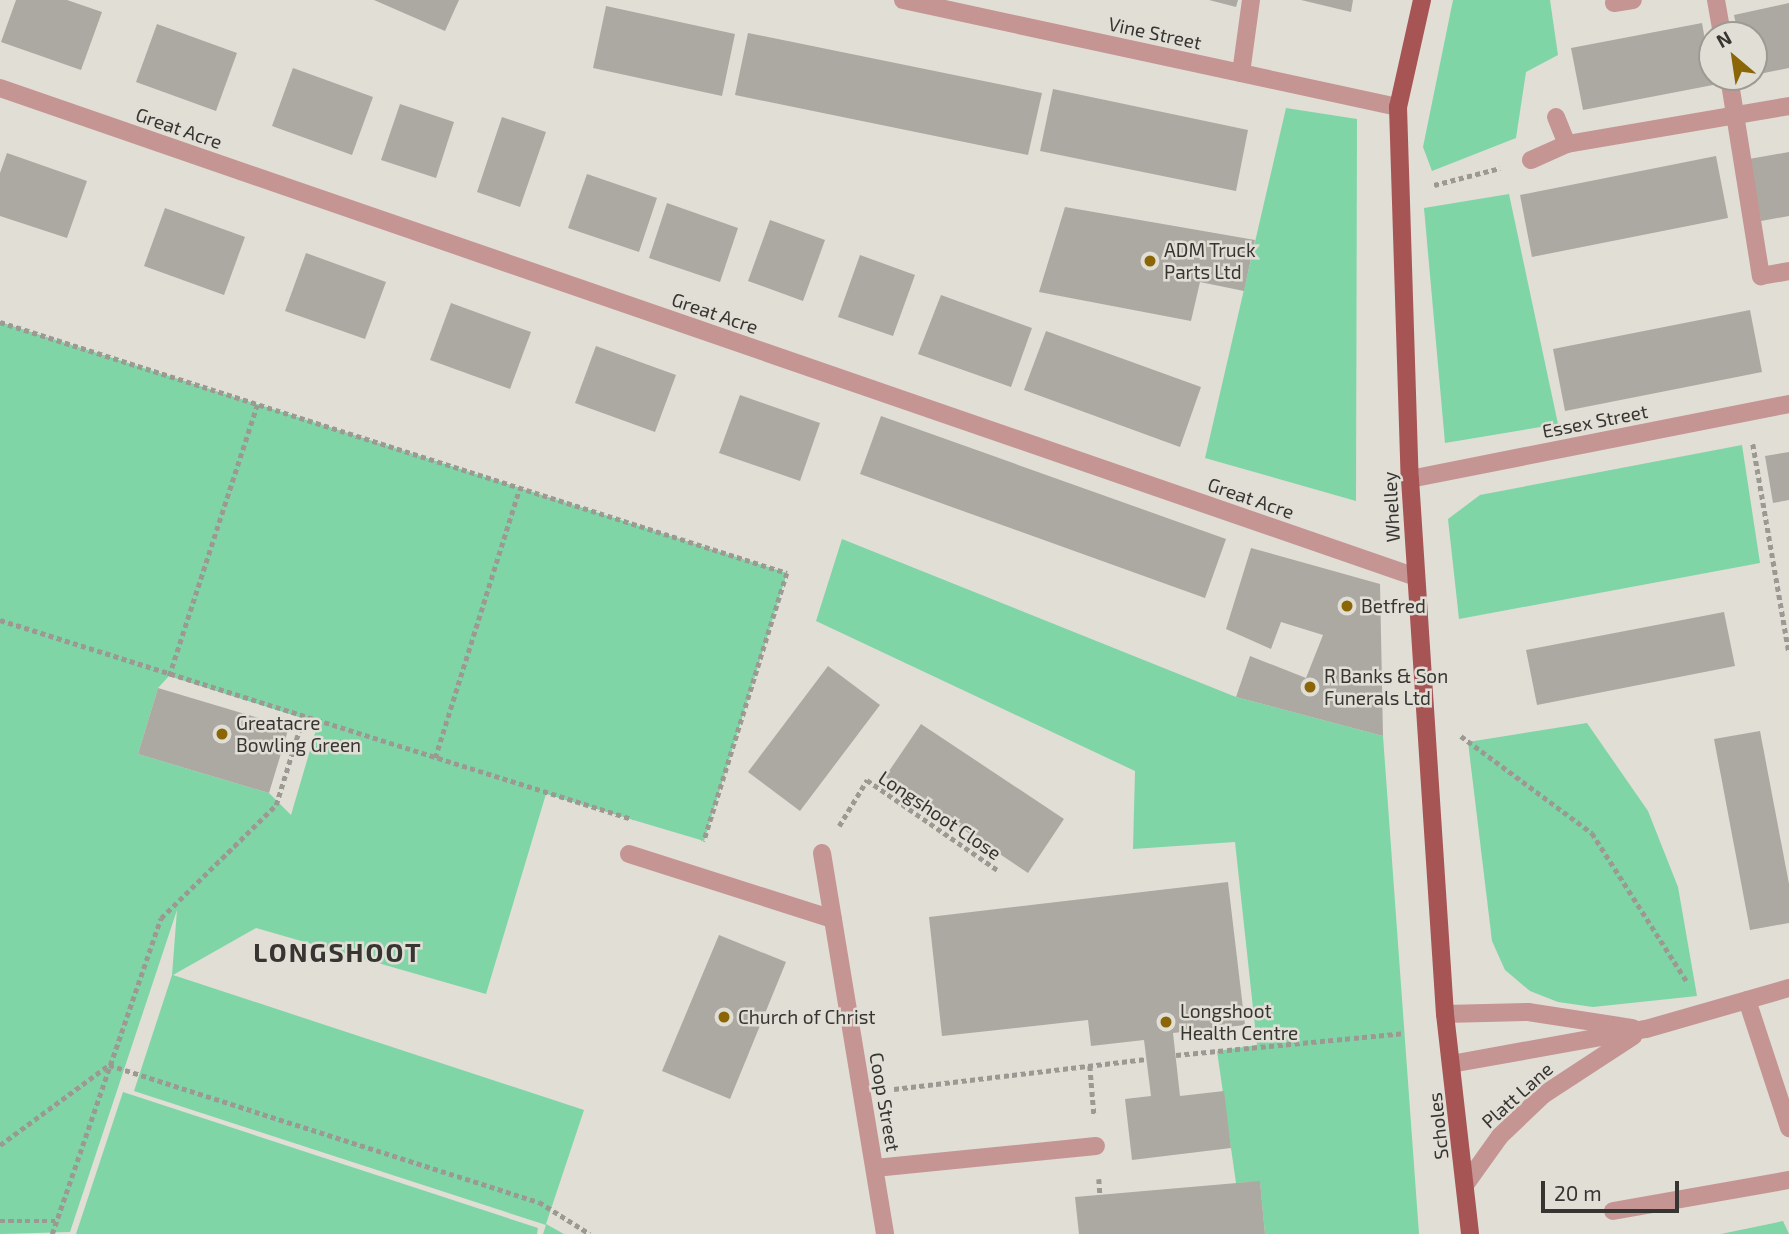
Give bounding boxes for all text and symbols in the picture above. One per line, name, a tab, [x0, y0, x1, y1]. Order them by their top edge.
street label: Vine Street	[1106, 12, 1204, 54]
north arrow	[1698, 21, 1768, 91]
text: N	[1712, 26, 1735, 52]
street label: Great Acre	[133, 103, 225, 153]
place label: ADM Truck Parts Ltd	[1164, 239, 1256, 283]
marker: ADM Truck Parts Ltd	[1142, 253, 1158, 269]
street label: Great Acre	[669, 288, 761, 338]
street label: Essex Street	[1540, 400, 1650, 442]
street label: Whelley	[1378, 471, 1404, 543]
street label: Great Acre	[1205, 473, 1297, 523]
place label: Betfred	[1361, 595, 1426, 617]
marker: Betfred	[1339, 598, 1355, 614]
place label: R Banks & Son Funerals Ltd	[1324, 665, 1448, 709]
marker: R Banks & Son Funerals Ltd	[1302, 679, 1318, 695]
place label: Greatacre Bowling Green	[236, 712, 361, 756]
marker: Greatacre Bowling Green	[214, 726, 230, 742]
street label: Longshoot Close	[874, 766, 1006, 864]
district label: LONGSHOOT	[254, 936, 422, 968]
place label: Longshoot Health Centre	[1180, 1000, 1298, 1044]
place label: Church of Christ	[738, 1006, 876, 1028]
marker: Church of Christ	[716, 1009, 732, 1025]
marker: Longshoot Health Centre	[1158, 1014, 1174, 1030]
street label: Coop Street	[865, 1051, 905, 1153]
street label: Platt Lane	[1477, 1057, 1557, 1133]
street label: Scholes	[1423, 1091, 1453, 1161]
scale bar	[1544, 1168, 1682, 1212]
text: 20 m	[1554, 1180, 1602, 1205]

